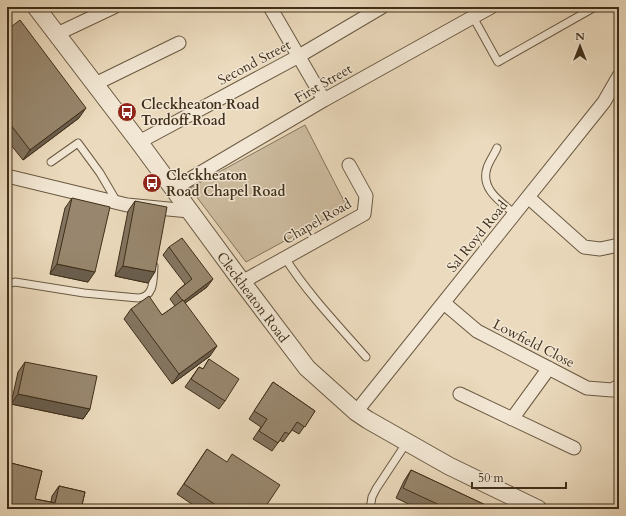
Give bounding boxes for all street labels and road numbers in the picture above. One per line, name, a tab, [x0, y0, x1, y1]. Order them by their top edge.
street label: Second Street	[214, 35, 295, 90]
street label: First Street	[291, 59, 356, 108]
street label: Chapel Road	[279, 194, 356, 249]
street label: Sal Royd Road	[443, 196, 513, 276]
street label: Cleckheaton Road	[212, 248, 293, 347]
street label: Lowfield Close	[490, 315, 578, 372]

